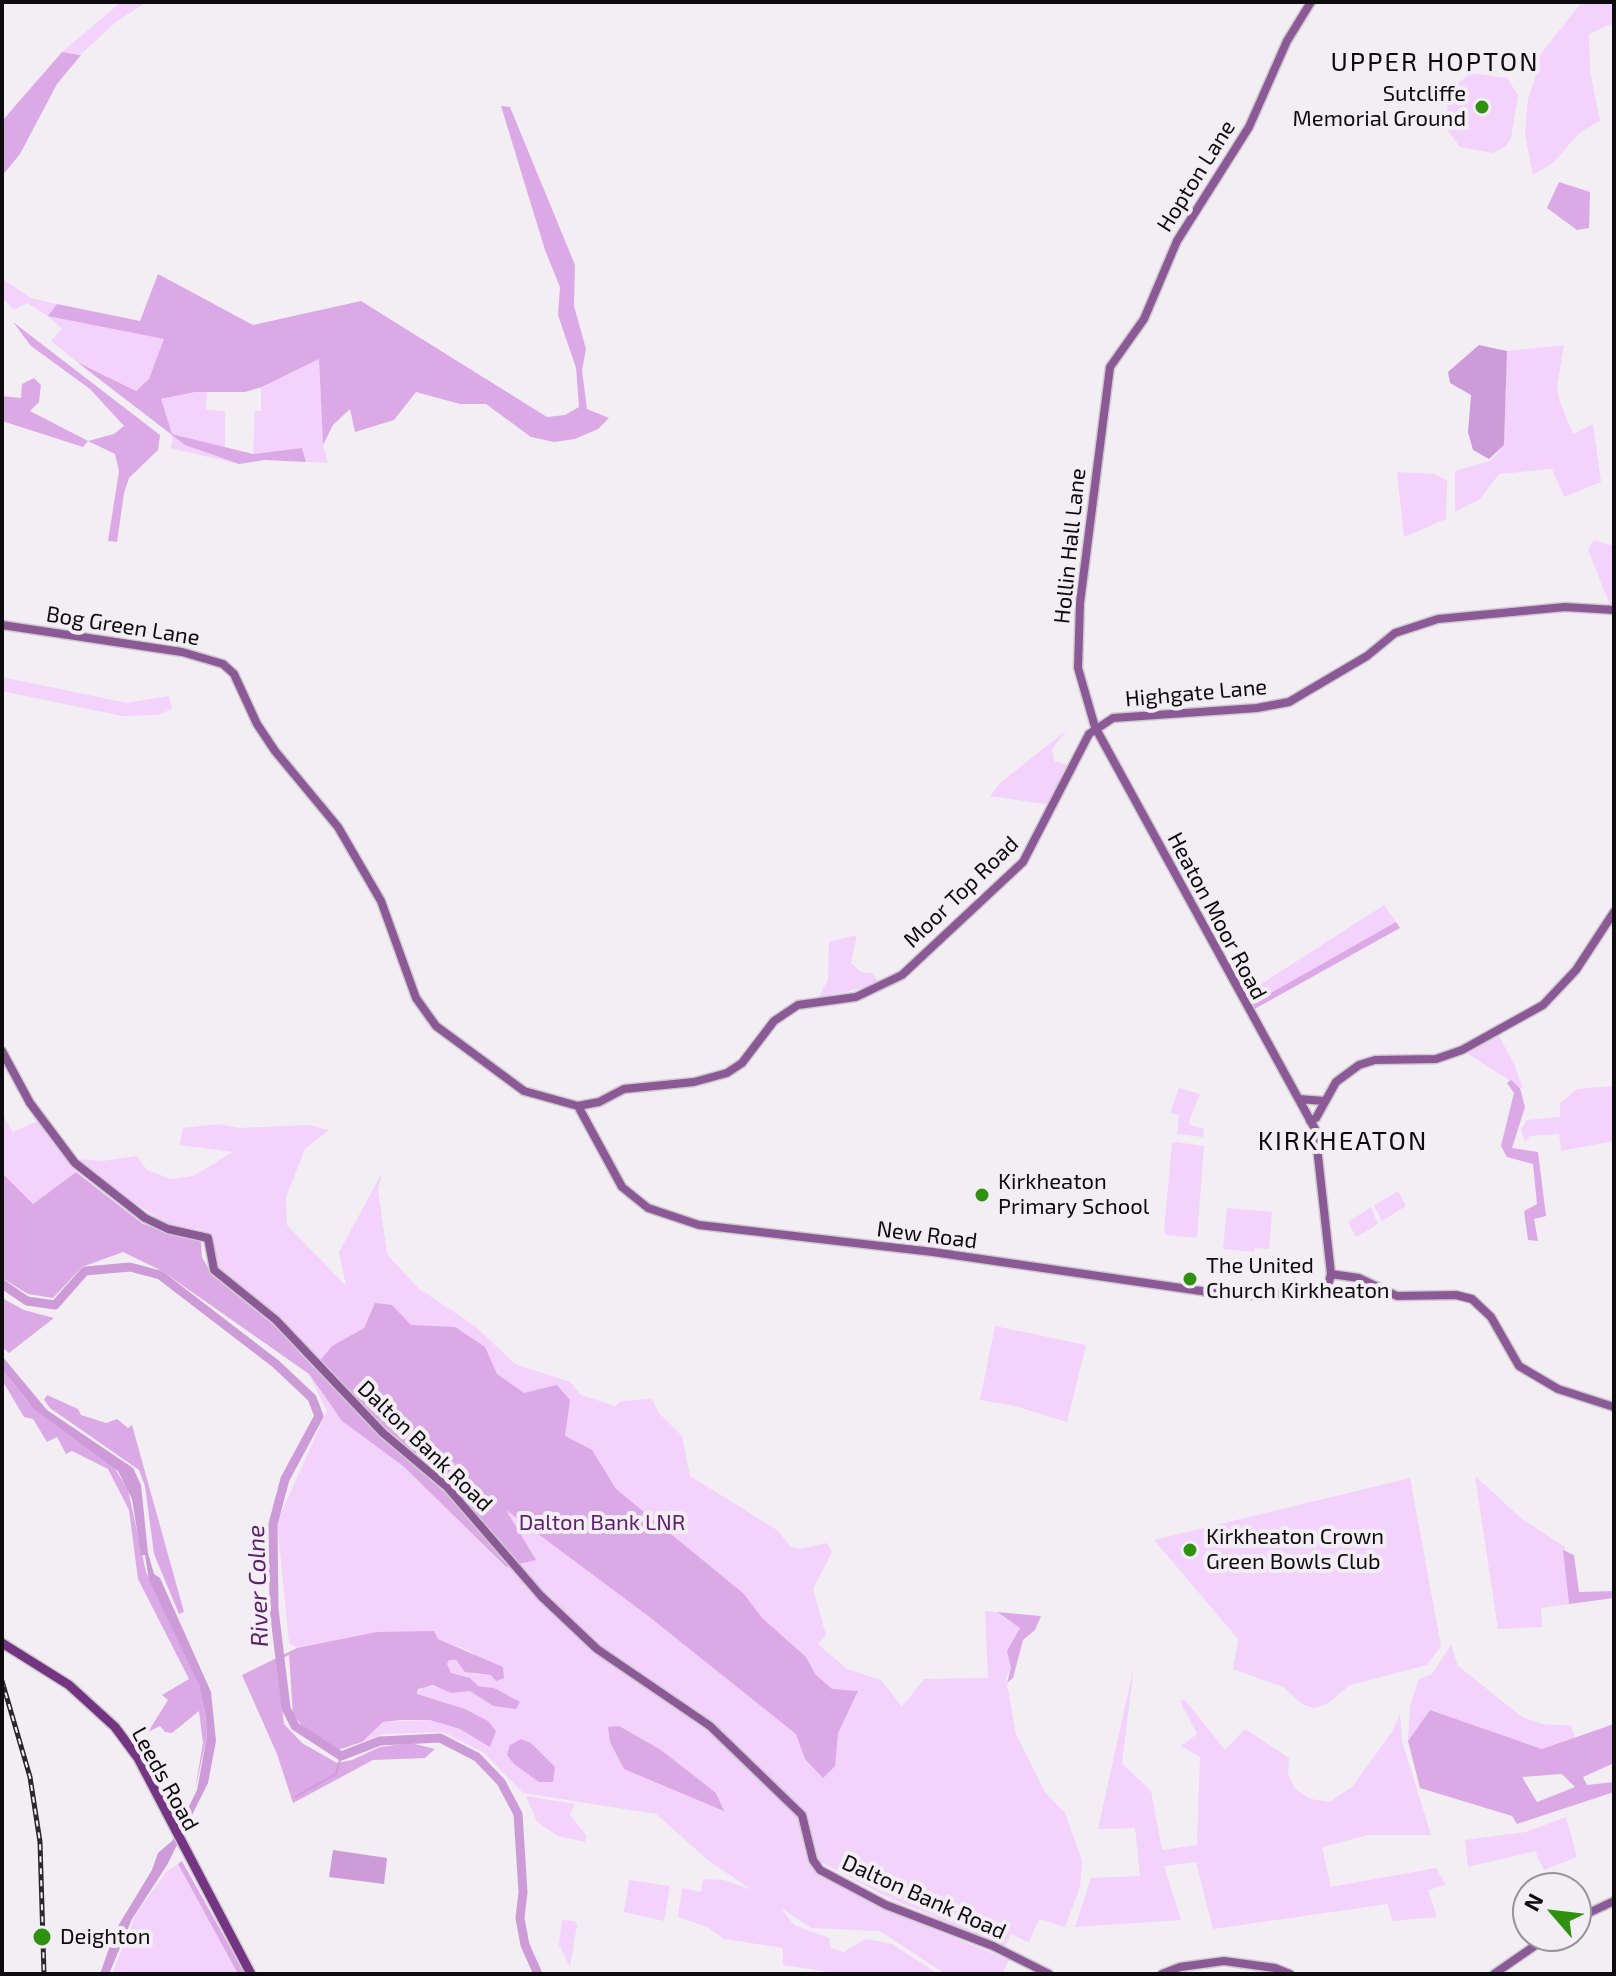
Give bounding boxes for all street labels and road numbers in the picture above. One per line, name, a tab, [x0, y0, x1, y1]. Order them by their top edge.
street label: Hopton Lane	[1151, 115, 1241, 237]
street label: Hollin Hall Lane	[1049, 467, 1091, 625]
street label: Bog Green Lane	[44, 601, 202, 651]
street label: Highgate Lane	[1124, 674, 1268, 712]
street label: Heaton Moor Road	[1162, 828, 1272, 1004]
street label: Moor Top Road	[898, 831, 1024, 953]
street label: New Road	[875, 1216, 979, 1254]
street label: Dalton Bank Road	[352, 1375, 498, 1517]
street label: Leeds Road	[126, 1723, 204, 1835]
street label: Dalton Bank Road	[838, 1849, 1010, 1945]

